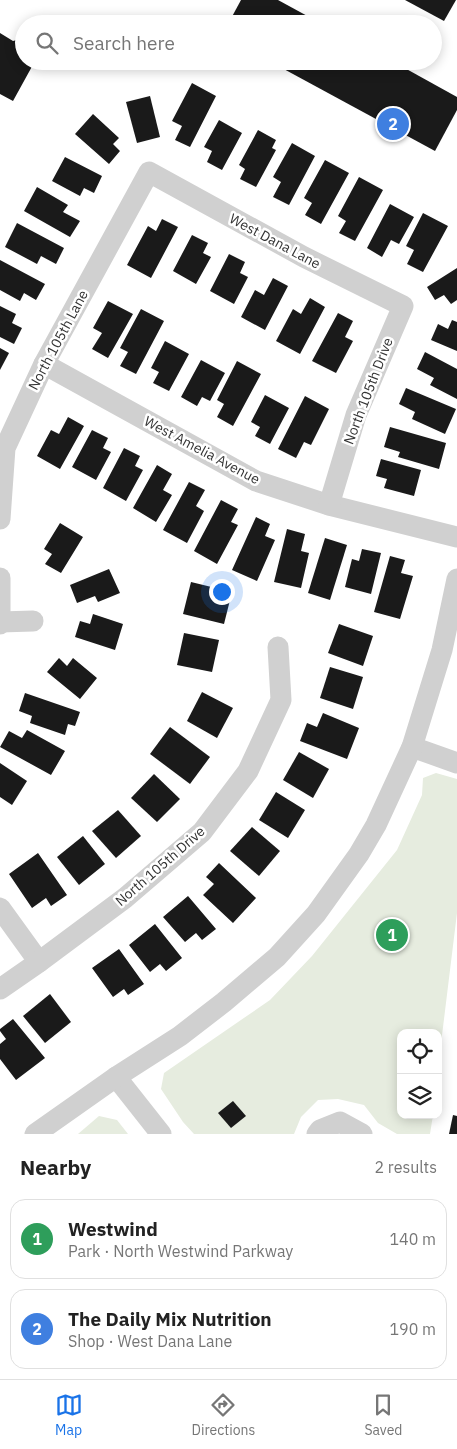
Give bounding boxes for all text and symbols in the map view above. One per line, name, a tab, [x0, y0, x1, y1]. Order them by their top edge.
search box	[15, 15, 442, 70]
icon: search	[33, 29, 61, 57]
text: Search here	[73, 31, 175, 55]
pin: 2	[377, 105, 409, 143]
street label: West Dana Lane	[226, 209, 324, 273]
street label: North 105th Lane	[24, 287, 92, 393]
street label: North 105th Drive	[339, 335, 397, 447]
street label: West Amelia Avenue	[141, 412, 263, 488]
your location	[209, 579, 235, 605]
street label: North 105th Drive	[111, 822, 209, 910]
pin: 1	[376, 916, 408, 954]
map controls	[397, 1029, 442, 1119]
button: locate	[397, 1029, 442, 1074]
button: layers	[397, 1074, 442, 1119]
text: Nearby	[20, 1153, 91, 1181]
text: 2 results	[374, 1157, 437, 1177]
text: Westwind	[68, 1217, 158, 1241]
text: 1	[32, 1229, 42, 1249]
text: 140 m	[389, 1229, 436, 1249]
text: Park · North Westwind Parkway	[68, 1241, 293, 1261]
text: The Daily Mix Nutrition	[68, 1307, 272, 1331]
text: 2	[32, 1319, 42, 1339]
text: 190 m	[389, 1319, 436, 1339]
text: Shop · West Dana Lane	[68, 1331, 232, 1351]
tab: Map	[55, 1391, 83, 1439]
tab: Directions	[192, 1391, 255, 1439]
tab: Saved	[364, 1391, 402, 1439]

